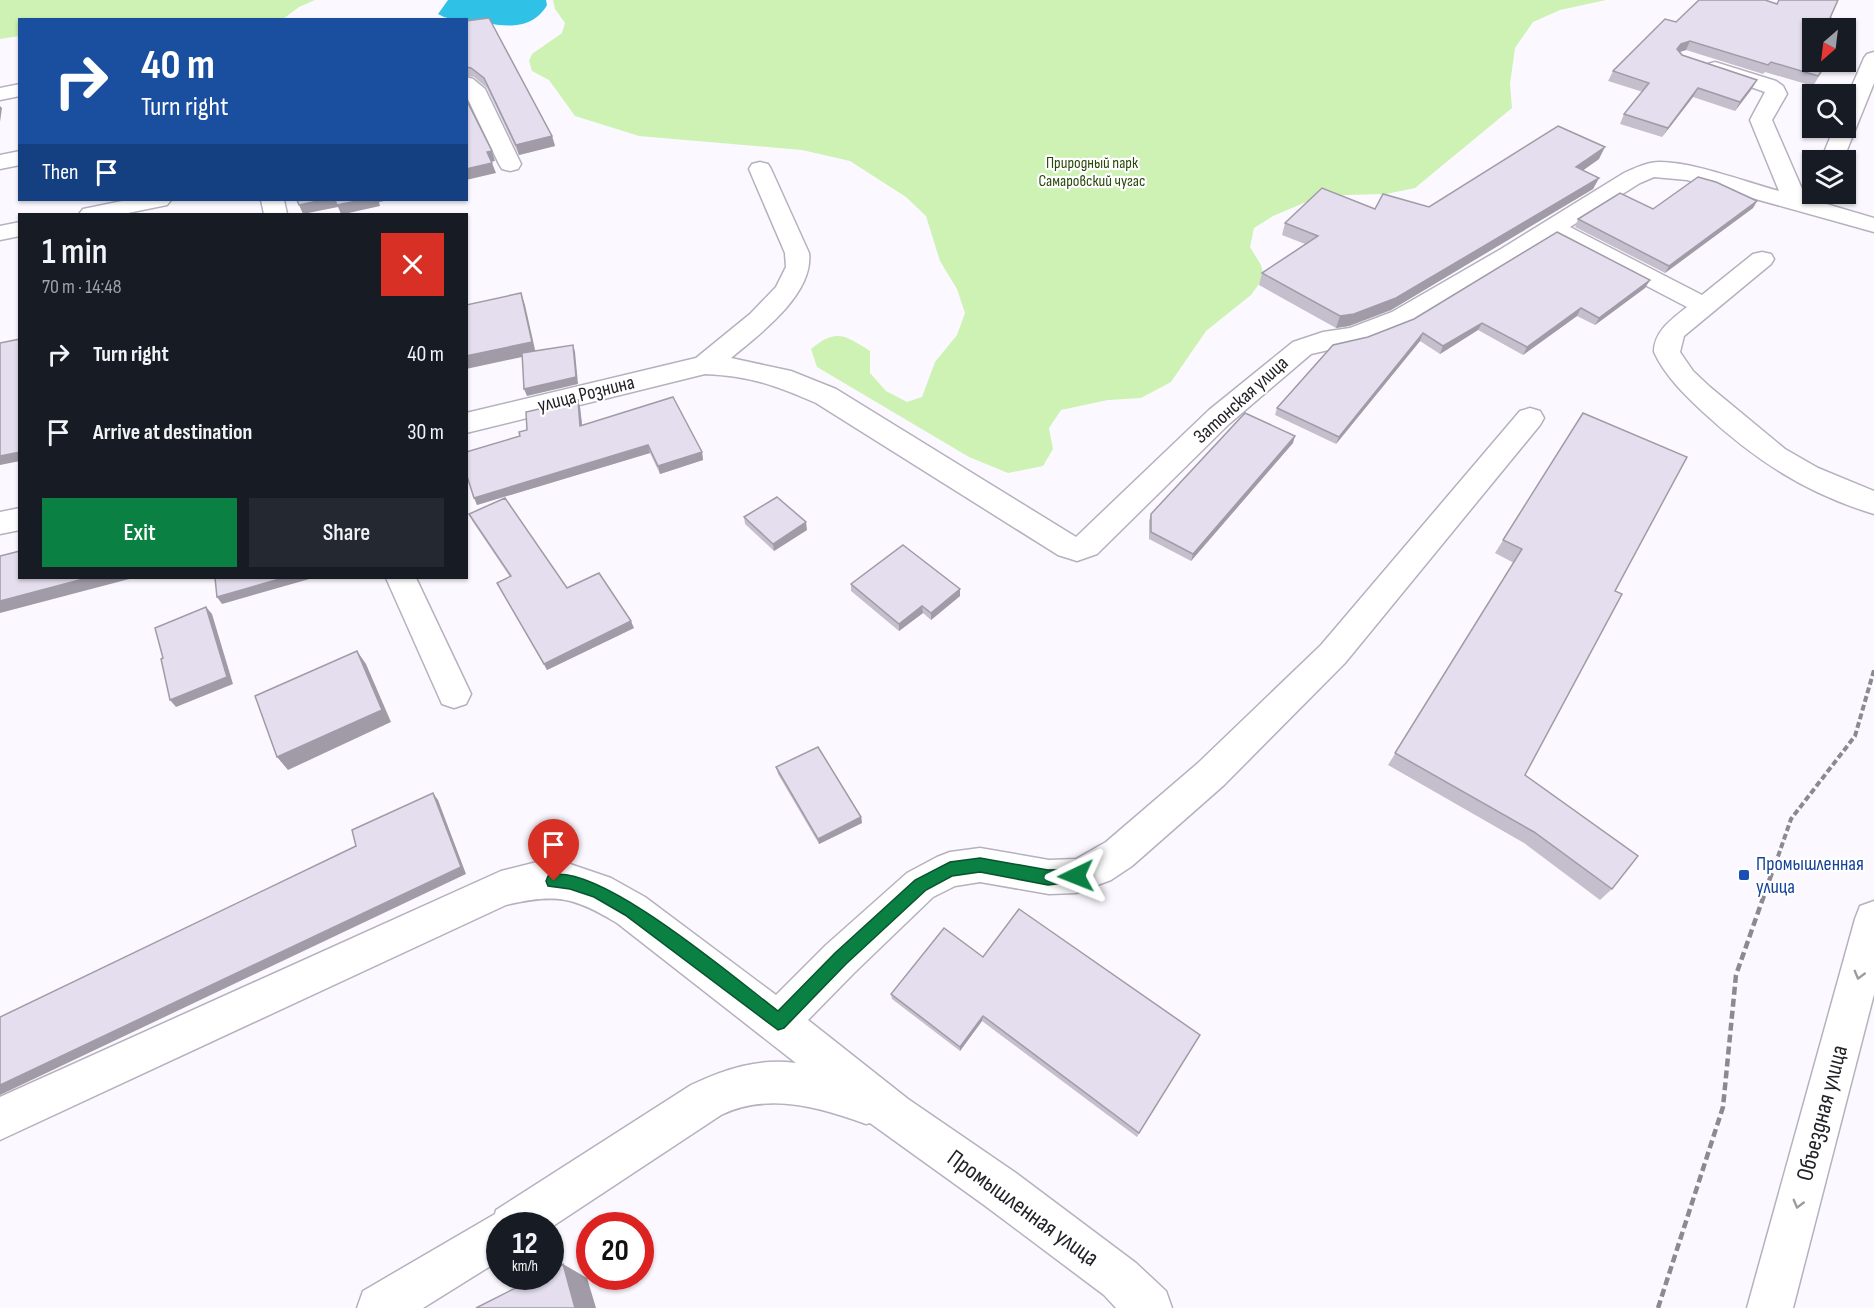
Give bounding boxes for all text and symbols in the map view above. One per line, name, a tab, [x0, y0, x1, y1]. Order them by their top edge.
north arrow	[1802, 18, 1856, 72]
map controls	[1802, 18, 1856, 204]
text: 40 m	[141, 40, 215, 91]
icon: right	[42, 42, 120, 120]
button: search	[1802, 84, 1856, 138]
text: Turn right	[141, 91, 228, 123]
button: layers	[1802, 150, 1856, 204]
park label: Природный парк Самаровский чугас	[1039, 154, 1145, 191]
icon: arrive	[90, 156, 123, 189]
text: Then	[42, 159, 78, 186]
text: 1 min	[42, 231, 107, 274]
button: close	[381, 233, 444, 296]
text: 70 m · 14:48	[42, 275, 122, 299]
icon: right	[42, 338, 75, 371]
text: Turn right	[93, 341, 169, 368]
text: 40 m	[407, 341, 444, 368]
street label: Затонская улица	[1189, 351, 1293, 449]
street label: улица Рознина	[535, 370, 637, 418]
icon: arrive	[42, 416, 75, 449]
text: Arrive at destination	[93, 419, 252, 446]
text: 30 m	[407, 419, 444, 446]
button: Exit	[42, 498, 237, 567]
button: Share	[249, 498, 444, 567]
pin	[528, 819, 579, 881]
icon: arrive	[537, 828, 570, 861]
position arrow	[1044, 844, 1108, 908]
place label: Промышленная улица	[1756, 852, 1864, 899]
marker: Промышленная улица	[1737, 868, 1751, 882]
one-way arrow	[1854, 969, 1866, 980]
street label: Объездная улица	[1790, 1042, 1854, 1184]
street label: Промышленная улица	[942, 1143, 1104, 1273]
one-way arrow	[1793, 1198, 1805, 1209]
speed limit sign: 20	[576, 1212, 654, 1290]
text: 12	[512, 1226, 538, 1262]
text: km/h	[512, 1257, 538, 1276]

